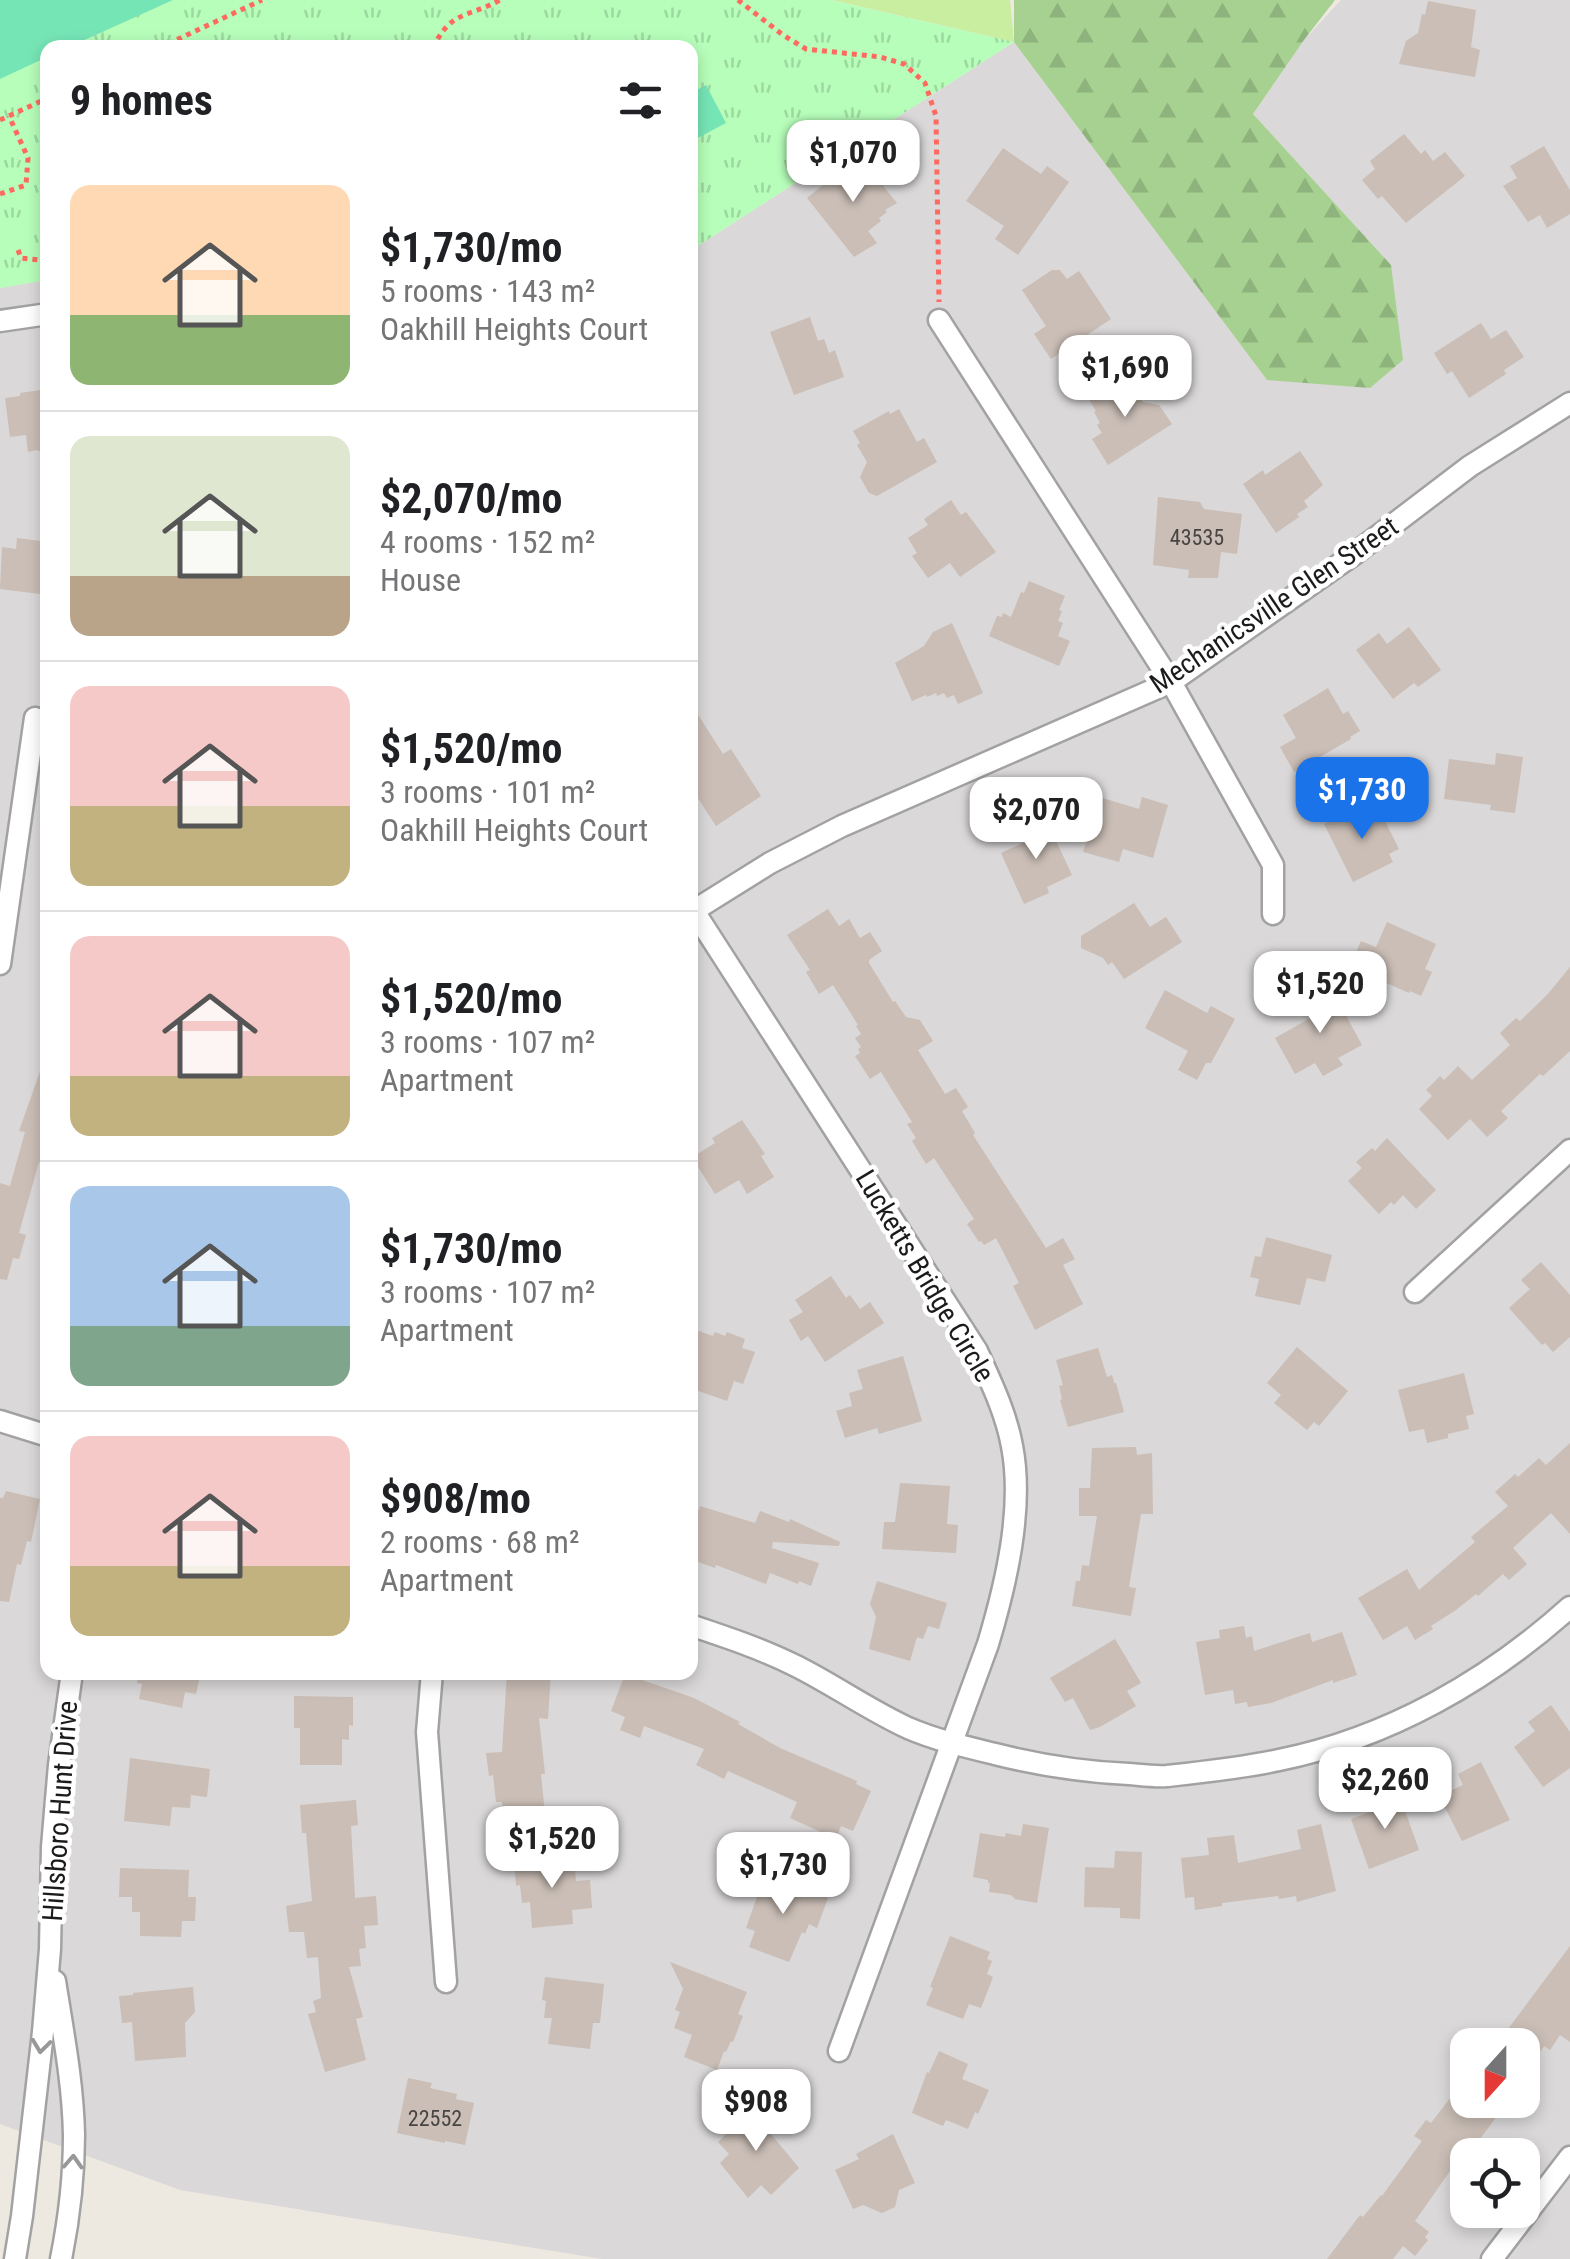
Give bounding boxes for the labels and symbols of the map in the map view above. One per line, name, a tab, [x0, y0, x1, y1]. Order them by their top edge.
pin: $1,070	[772, 120, 934, 205]
pin: $1,690	[1044, 335, 1206, 420]
street label: Mechanicsville Glen Street	[1144, 510, 1404, 700]
house number: 43535	[1170, 525, 1224, 550]
pin: $1,730	[1281, 757, 1443, 842]
pin: $2,070	[955, 777, 1117, 862]
pin: $1,520	[1239, 951, 1401, 1036]
street label: Lucketts Bridge Circle	[849, 1164, 1001, 1388]
street label: Hillsboro Hunt Drive	[36, 1700, 84, 1922]
pin: $2,260	[1304, 1747, 1466, 1832]
pin: $1,520	[471, 1806, 633, 1891]
pin: $1,730	[702, 1832, 864, 1917]
north arrow	[1450, 2028, 1540, 2118]
one-way arrow	[31, 2038, 52, 2054]
pin: $908	[697, 2069, 815, 2154]
house number: 22552	[408, 2106, 462, 2131]
one-way arrow	[62, 2154, 83, 2170]

